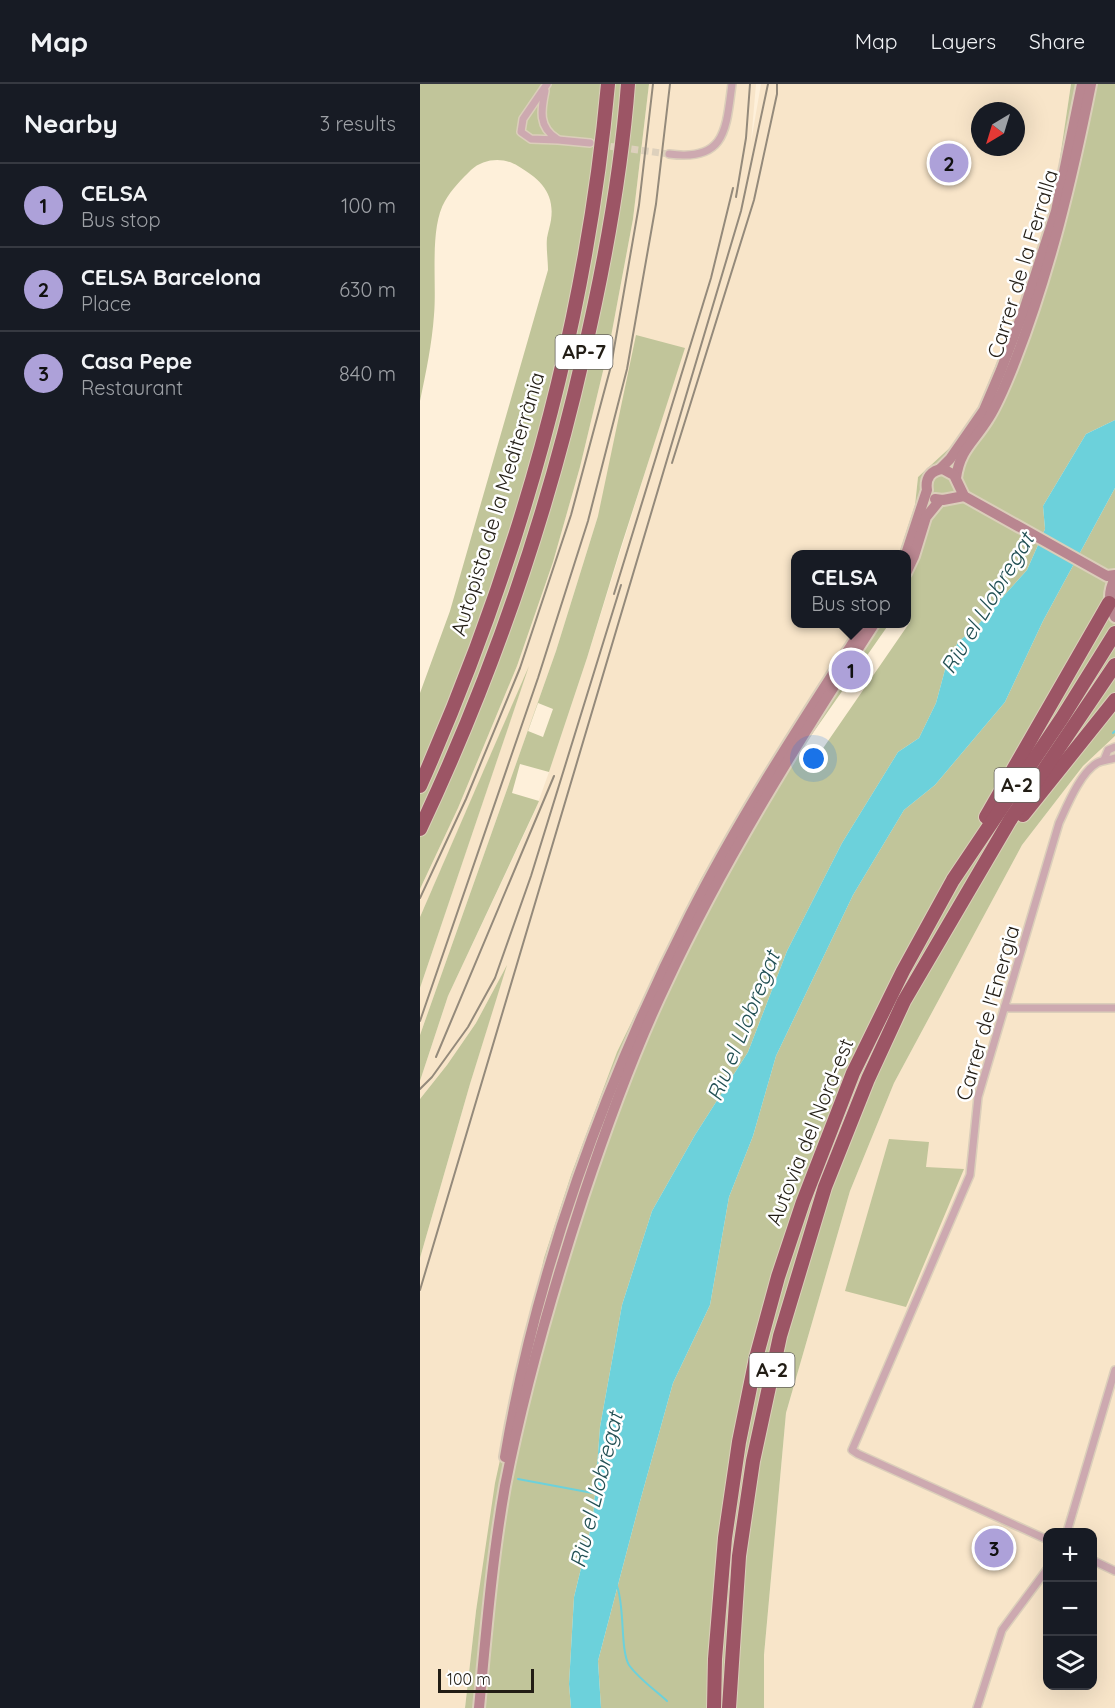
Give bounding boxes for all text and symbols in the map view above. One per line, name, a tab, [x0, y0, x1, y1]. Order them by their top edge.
text: Map	[30, 24, 88, 59]
text: Map	[855, 28, 898, 54]
text: Layers	[931, 28, 996, 54]
text: Share	[1029, 28, 1085, 54]
north arrow	[971, 102, 1025, 156]
text: Nearby	[24, 107, 118, 140]
text: 3 results	[320, 111, 396, 136]
pin: 2	[930, 140, 968, 185]
street label: Carrer de la Ferralla	[981, 166, 1063, 361]
text: CELSA	[81, 179, 147, 207]
text: 1	[40, 193, 47, 218]
text: 100 m	[341, 193, 396, 218]
text: Bus stop	[81, 207, 161, 232]
text: CELSA Barcelona	[81, 263, 261, 291]
text: 2	[38, 277, 49, 302]
text: 630 m	[339, 277, 396, 302]
text: Place	[81, 291, 131, 316]
road number: AP-7	[556, 335, 612, 369]
text: Casa Pepe	[81, 347, 192, 375]
text: 3	[38, 361, 49, 386]
text: 840 m	[339, 361, 396, 386]
street label: Autopista de la Mediterrània	[444, 369, 550, 639]
text: Restaurant	[81, 375, 183, 400]
water label: Riu el Llobregat	[934, 525, 1041, 679]
popup	[791, 550, 911, 628]
text: CELSA	[811, 563, 877, 591]
text: Bus stop	[811, 591, 891, 616]
pin: 1	[832, 648, 870, 692]
your location	[799, 744, 828, 773]
road number: A-2	[994, 768, 1040, 802]
street label: Carrer de l'Energia	[950, 922, 1024, 1103]
water label: Riu el Llobregat	[700, 945, 787, 1105]
street label: Autovia del Nord-est	[760, 1034, 858, 1229]
road number: A-2	[750, 1353, 794, 1387]
water label: Riu el Llobregat	[563, 1407, 629, 1571]
pin: 3	[974, 1526, 1014, 1570]
map controls	[1043, 1528, 1097, 1690]
button: +	[1043, 1528, 1097, 1582]
button: −	[1043, 1582, 1097, 1636]
button: layers	[1043, 1636, 1097, 1690]
scale bar	[438, 1666, 534, 1694]
text: 100 m	[447, 1669, 491, 1689]

